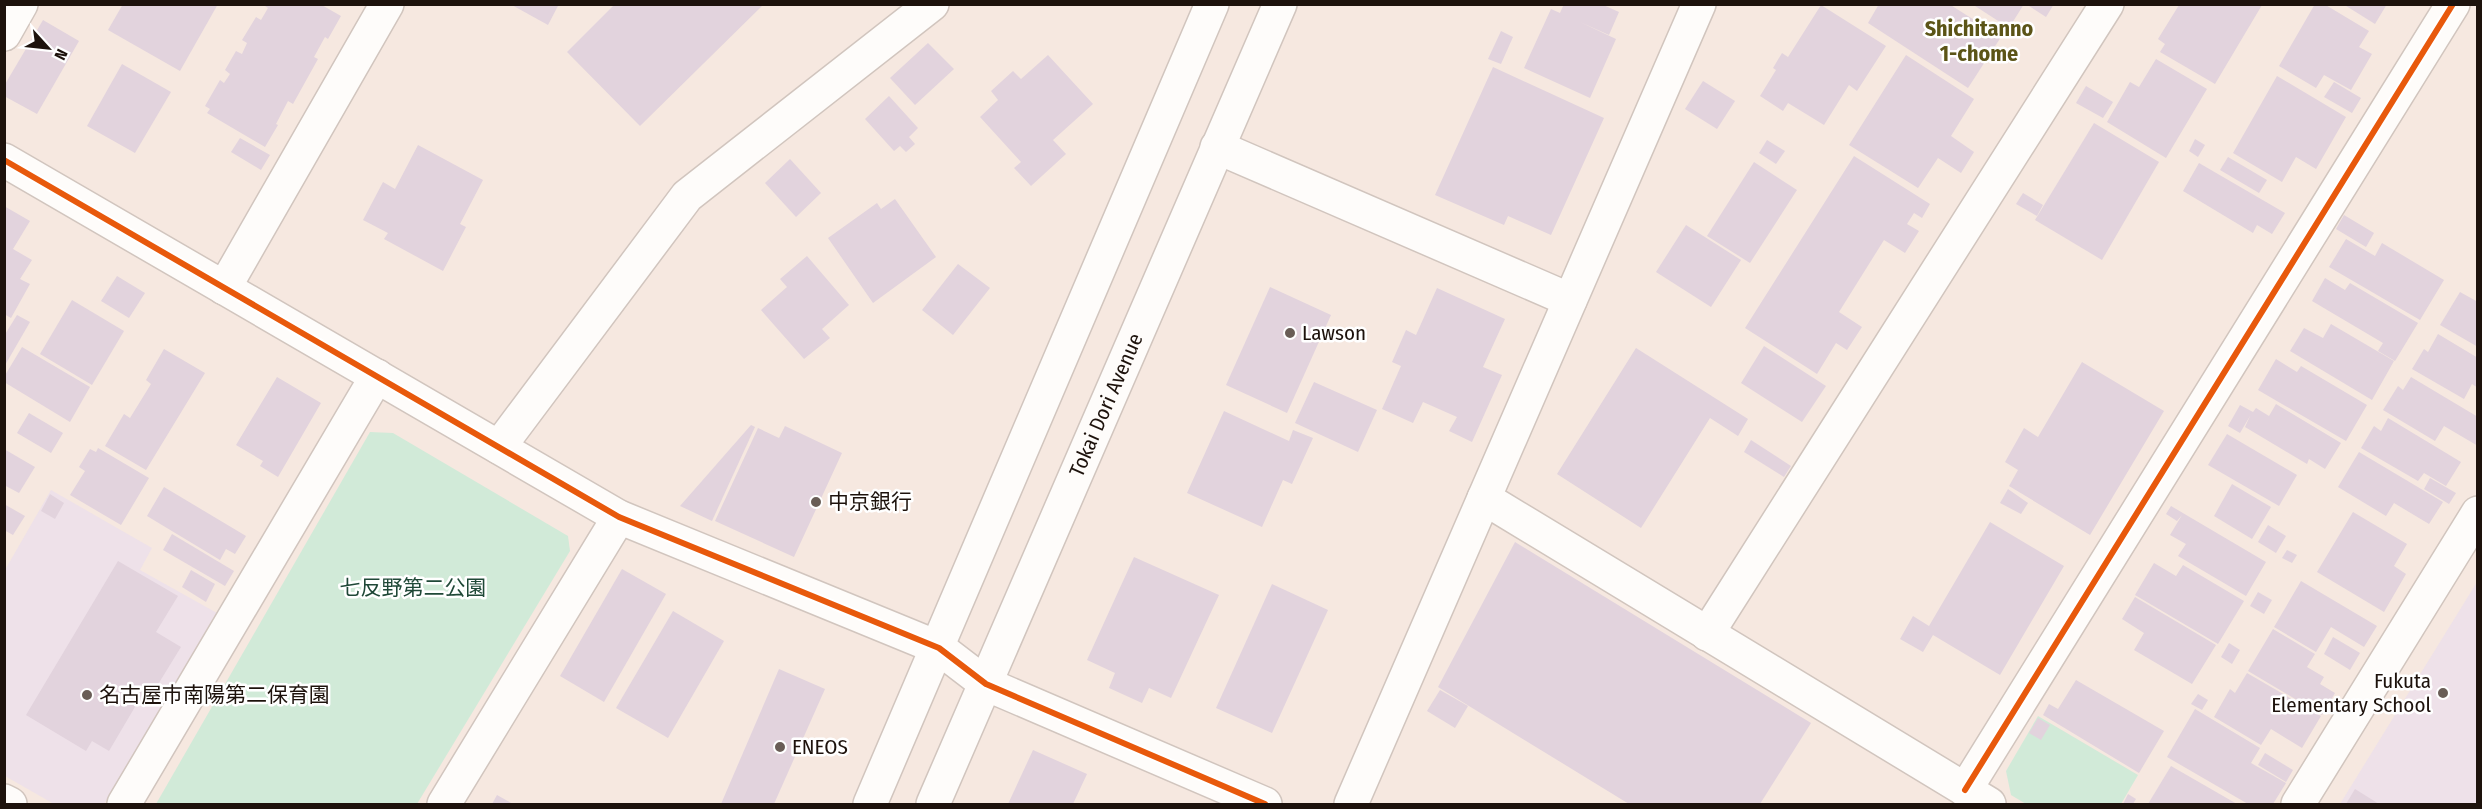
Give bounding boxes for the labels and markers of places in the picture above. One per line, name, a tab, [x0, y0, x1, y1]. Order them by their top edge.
place label: Lawson	[1302, 320, 1366, 346]
marker: Lawson	[1283, 326, 1297, 340]
place label: 中京銀行	[828, 489, 912, 515]
marker: 中京銀行	[809, 495, 823, 509]
place label: Fukuta Elementary School	[2271, 668, 2431, 718]
place label: 名古屋市南陽第二保育園	[99, 682, 330, 708]
marker: Fukuta Elementary School	[2436, 686, 2450, 700]
marker: 名古屋市南陽第二保育園	[80, 688, 94, 702]
place label: ENEOS	[792, 734, 848, 760]
marker: ENEOS	[773, 740, 787, 754]

